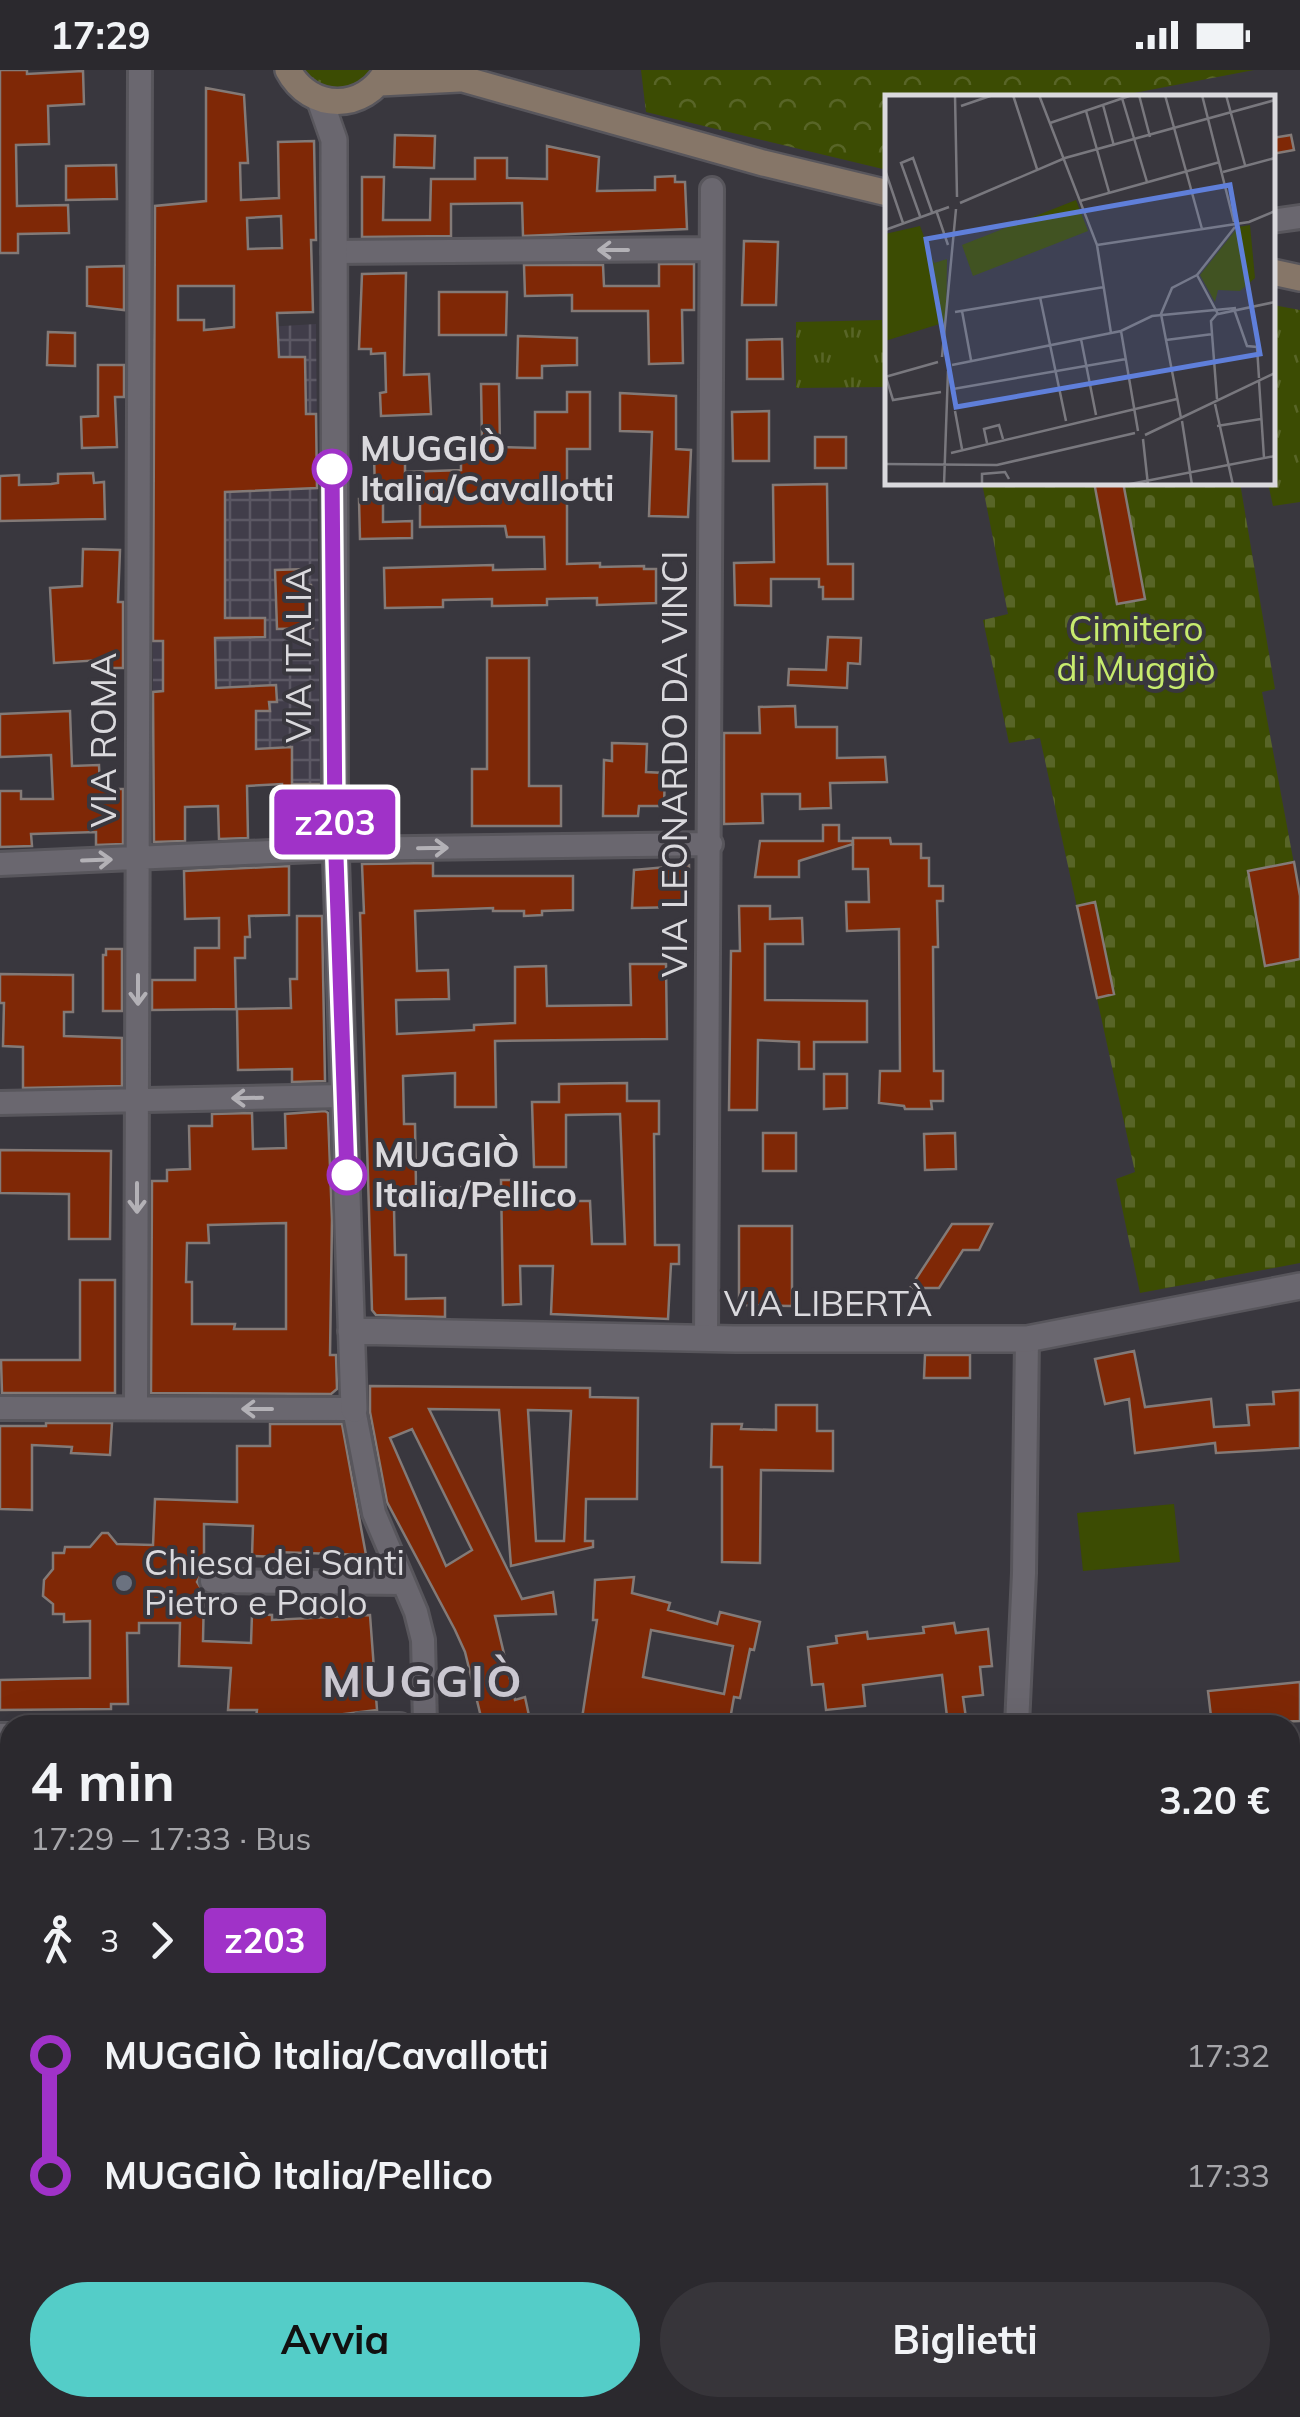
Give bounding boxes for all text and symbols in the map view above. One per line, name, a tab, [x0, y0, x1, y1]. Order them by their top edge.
text: 17:29	[50, 11, 151, 59]
inset map	[885, 95, 1275, 485]
one-way arrow	[598, 240, 630, 260]
place label: MUGGIÒ Italia/Cavallotti	[360, 426, 614, 510]
marker: MUGGIÒ Italia/Cavallotti	[313, 450, 351, 488]
street label: VIA LEONARDO DA VINCI	[652, 551, 696, 977]
street label: VIA ITALIA	[276, 567, 320, 743]
park label: Cimitero di Muggiò	[1056, 606, 1216, 690]
street label: VIA ROMA	[81, 652, 125, 828]
line badge: z203	[265, 790, 405, 854]
text: z203	[294, 800, 376, 844]
one-way arrow	[416, 838, 449, 858]
one-way arrow	[81, 850, 113, 869]
one-way arrow	[128, 974, 148, 1006]
one-way arrow	[232, 1089, 264, 1108]
place label: MUGGIÒ Italia/Pellico	[374, 1132, 577, 1216]
marker: MUGGIÒ Italia/Pellico	[328, 1156, 366, 1194]
one-way arrow	[128, 1180, 146, 1213]
street label: VIA LIBERTÀ	[724, 1281, 933, 1325]
one-way arrow	[241, 1400, 274, 1418]
place label: Chiesa dei Santi Pietro e Paolo	[144, 1540, 405, 1624]
marker: Chiesa dei Santi Pietro e Paolo	[113, 1572, 135, 1594]
district label: MUGGIÒ	[322, 1652, 524, 1708]
text: 4 min	[30, 1746, 175, 1815]
text: 3.20 €	[1159, 1776, 1270, 1824]
text: 17:29 – 17:33 · Bus	[30, 1818, 311, 1858]
icon: walk	[30, 1913, 85, 1968]
icon: forward	[134, 1913, 189, 1968]
text: z203	[224, 1918, 306, 1962]
text: 3	[100, 1920, 119, 1960]
text: MUGGIÒ Italia/Cavallotti	[104, 2031, 549, 2079]
text: 17:32	[1186, 2035, 1270, 2075]
text: MUGGIÒ Italia/Pellico	[104, 2151, 493, 2199]
text: 17:33	[1186, 2155, 1270, 2195]
button: Avvia	[30, 2282, 640, 2397]
button: Biglietti	[660, 2282, 1270, 2397]

